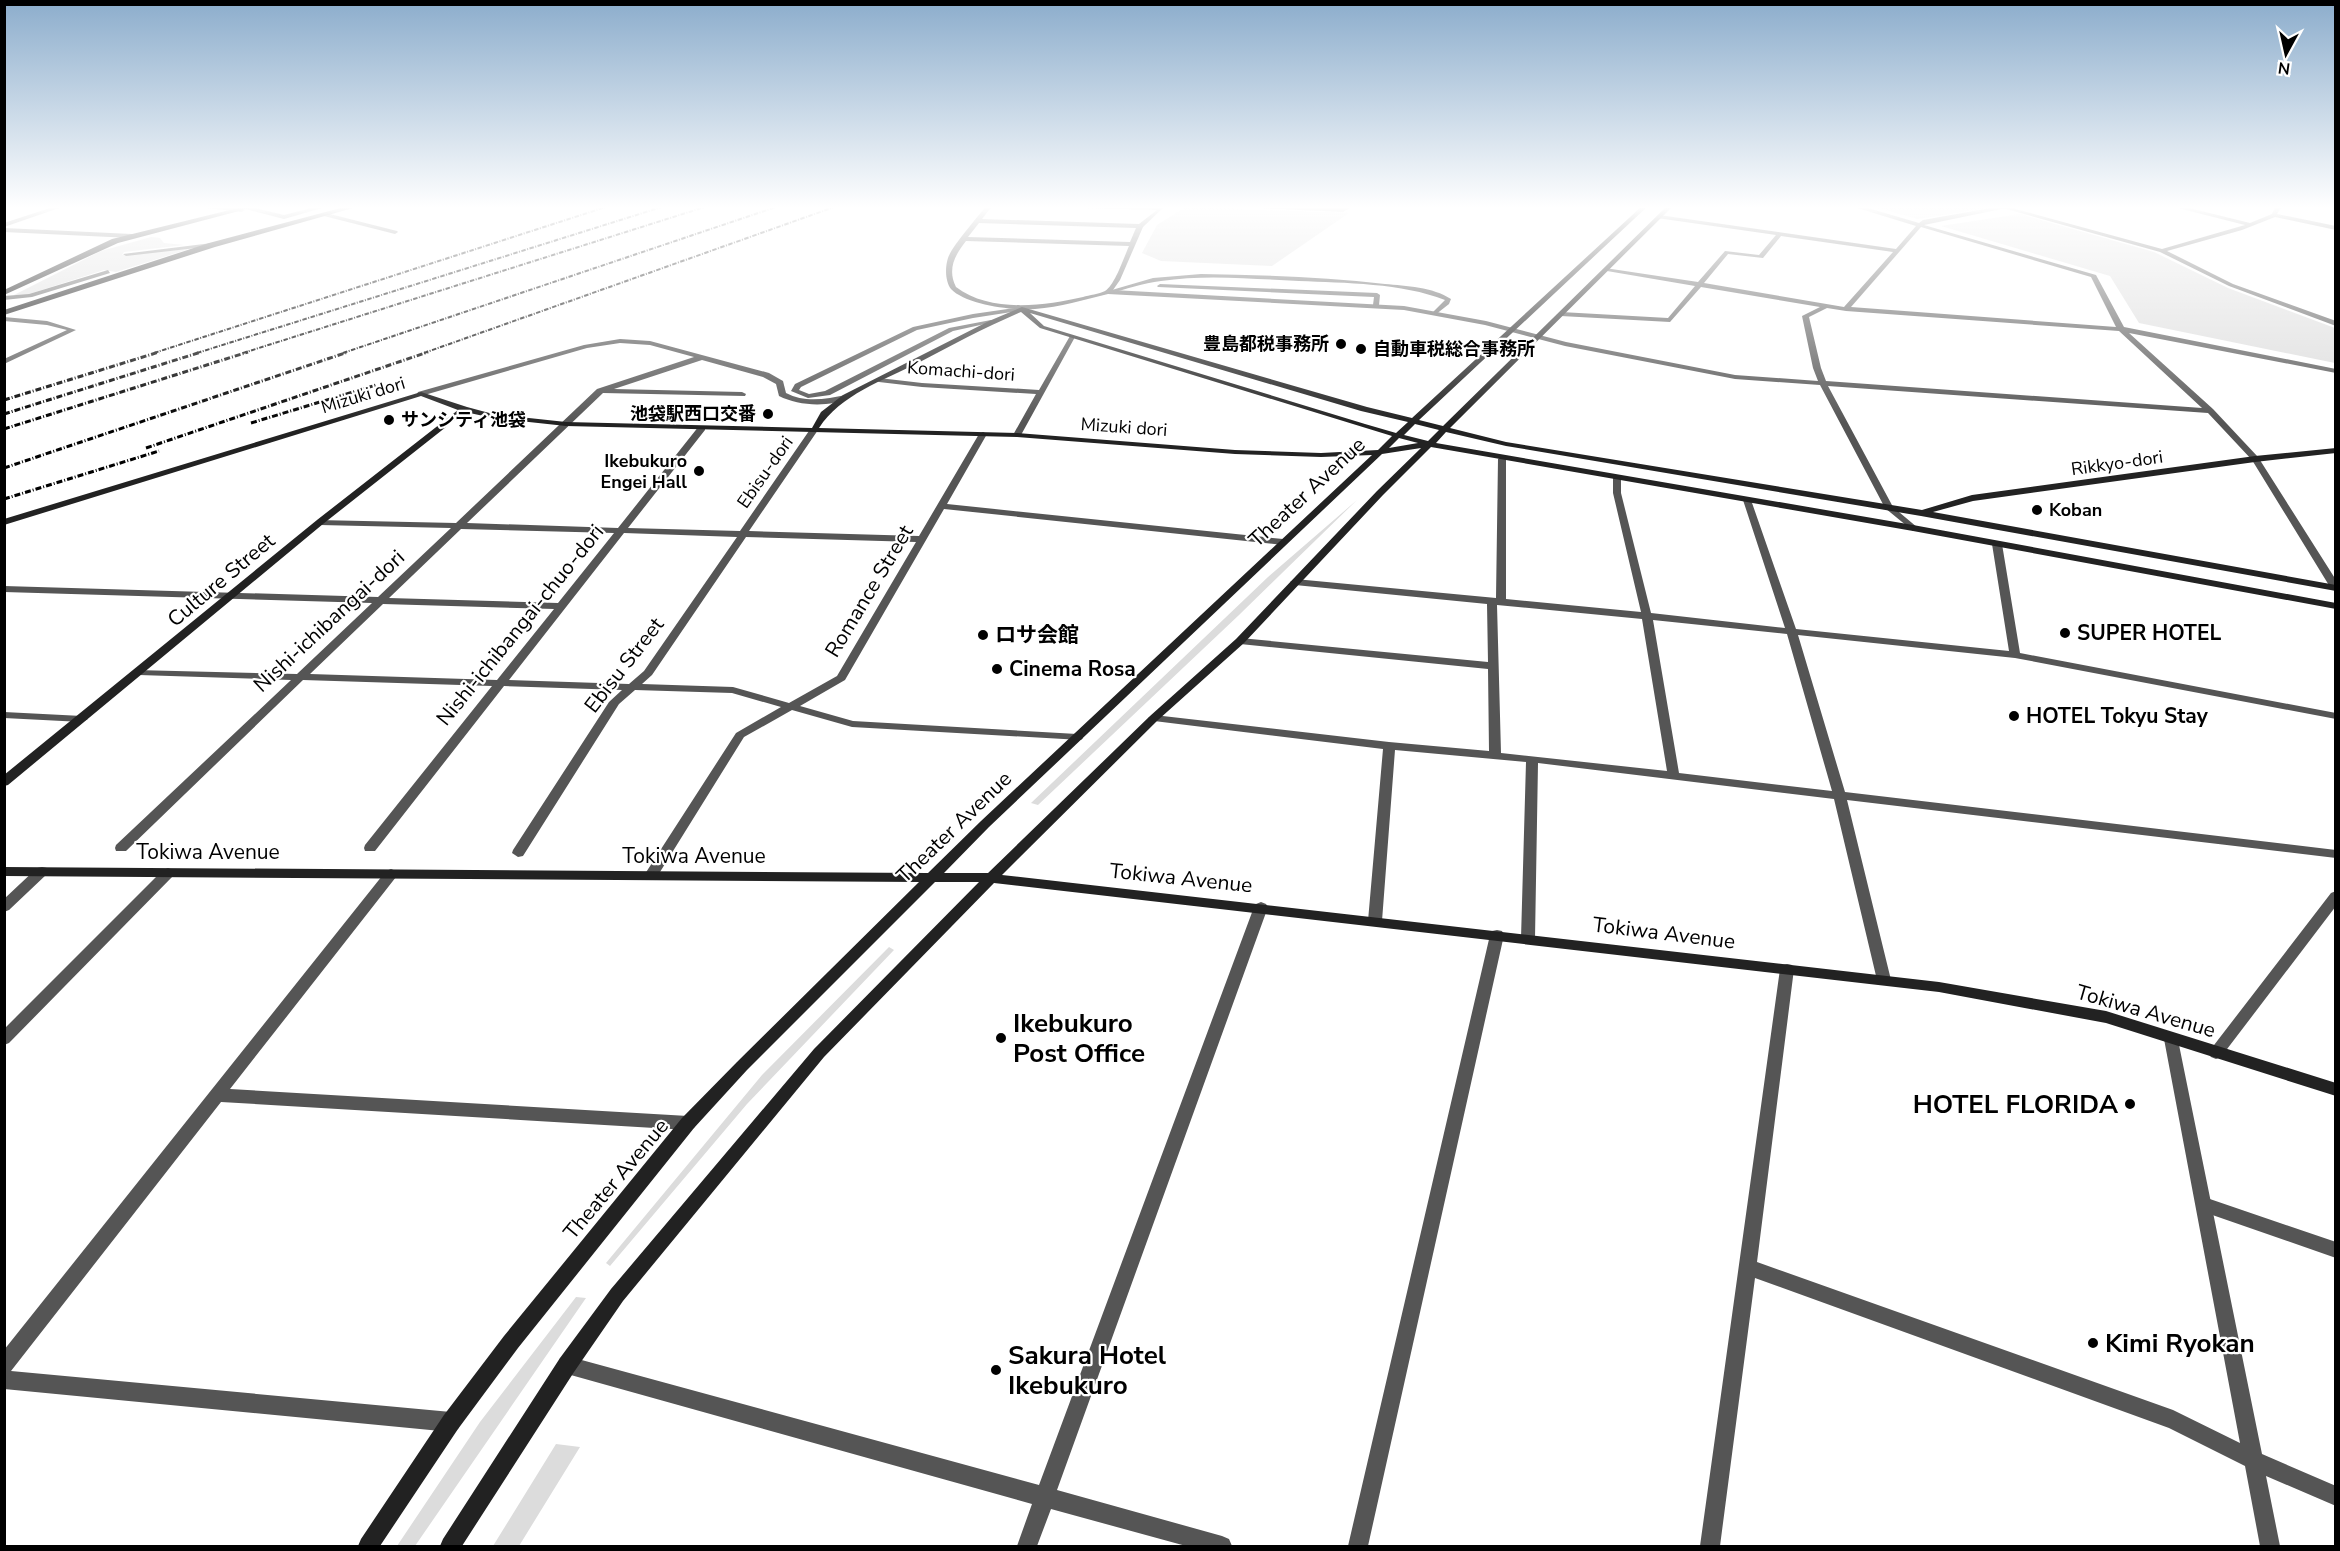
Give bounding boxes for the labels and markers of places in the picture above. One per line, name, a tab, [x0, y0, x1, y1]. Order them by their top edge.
place label: 豊島都税事務所	[1203, 332, 1329, 356]
marker: 豊島都税事務所	[1334, 337, 1348, 351]
place label: 自動車税総合事務所	[1373, 337, 1535, 361]
marker: 自動車税総合事務所	[1354, 342, 1368, 356]
place label: 池袋駅西口交番	[630, 402, 756, 426]
marker: 池袋駅西口交番	[761, 407, 775, 421]
place label: サンシティ池袋	[401, 408, 526, 432]
marker: サンシティ池袋	[382, 413, 396, 427]
place label: Ikebukuro Engei Hall	[600, 449, 687, 494]
marker: Ikebukuro Engei Hall	[692, 464, 706, 478]
place label: Koban	[2049, 498, 2102, 522]
marker: Koban	[2030, 503, 2044, 517]
place label: SUPER HOTEL	[2077, 619, 2221, 647]
place label: ロサ会館	[995, 621, 1079, 649]
marker: SUPER HOTEL	[2058, 626, 2072, 640]
marker: ロサ会館	[976, 628, 990, 642]
place label: Cinema Rosa	[1009, 655, 1136, 683]
marker: Cinema Rosa	[990, 662, 1004, 676]
place label: HOTEL Tokyu Stay	[2026, 702, 2209, 730]
marker: HOTEL Tokyu Stay	[2007, 709, 2021, 723]
place label: Ikebukuro Post Office	[1013, 1006, 1145, 1071]
marker: Ikebukuro Post Office	[994, 1031, 1008, 1045]
place label: HOTEL FLORIDA	[1913, 1087, 2119, 1122]
marker: HOTEL FLORIDA	[2123, 1097, 2137, 1111]
place label: Kimi Ryokan	[2105, 1326, 2255, 1361]
marker: Kimi Ryokan	[2086, 1336, 2100, 1350]
place label: Sakura Hotel Ikebukuro	[1008, 1338, 1167, 1403]
marker: Sakura Hotel Ikebukuro	[989, 1363, 1003, 1377]

